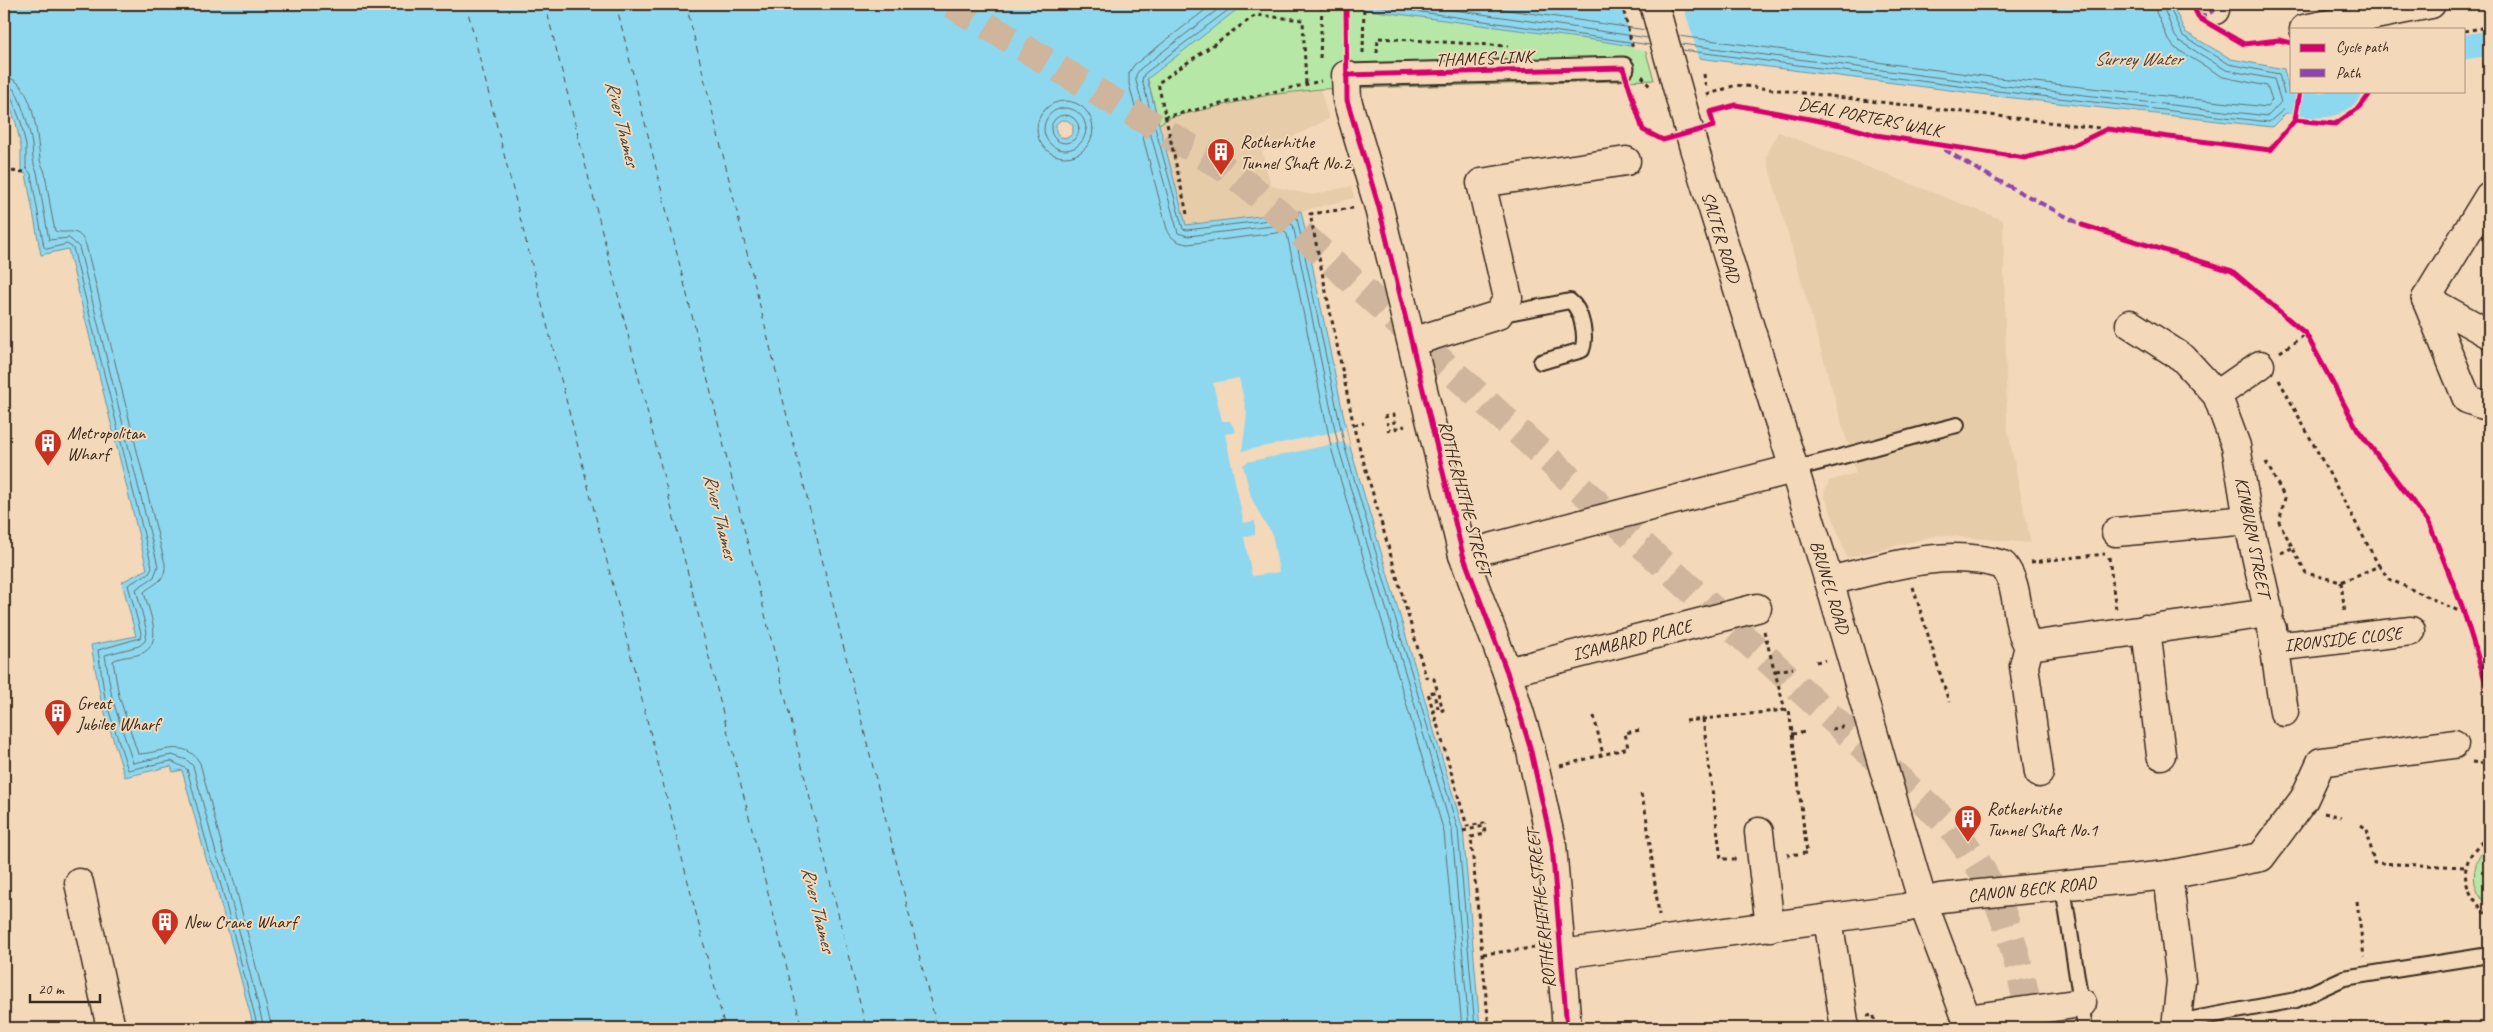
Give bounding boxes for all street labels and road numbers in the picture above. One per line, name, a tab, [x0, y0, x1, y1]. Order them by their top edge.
street label: THAMES LINK	[1435, 45, 1537, 71]
street label: DEAL PORTERS WALK	[1797, 92, 1947, 142]
street label: SALTER ROAD	[1697, 189, 1746, 286]
street label: ROTHERHITHE STREET	[1434, 418, 1497, 582]
street label: KINBURN STREET	[2231, 475, 2276, 603]
street label: BRUNEL ROAD	[1805, 538, 1855, 638]
street label: ISAMBARD PLACE	[1570, 614, 1696, 665]
street label: IRONSIDE CLOSE	[2283, 622, 2405, 656]
street label: ROTHERHITHE STREET	[1521, 824, 1560, 989]
street label: CANON BECK ROAD	[1967, 871, 2099, 907]

